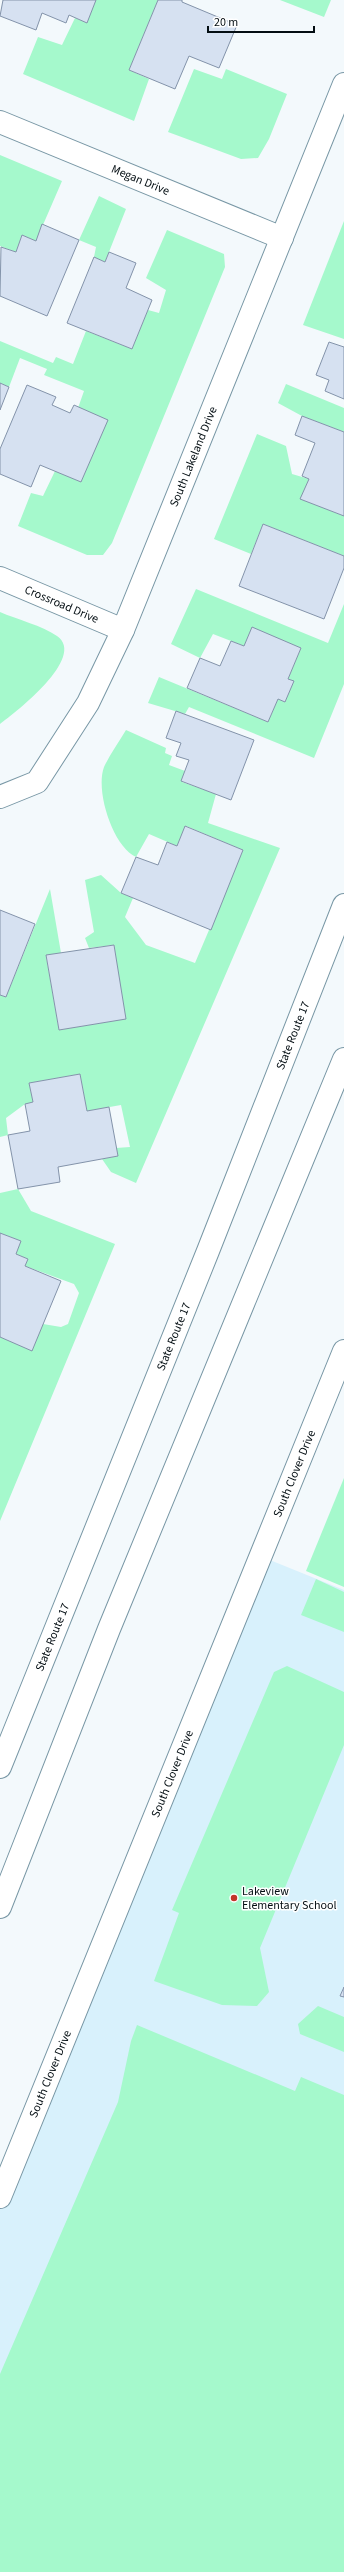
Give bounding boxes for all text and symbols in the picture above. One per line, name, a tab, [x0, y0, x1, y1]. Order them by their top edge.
scale bar	[208, 8, 314, 34]
text: 20 m	[214, 14, 238, 31]
street label: Megan Drive	[109, 160, 172, 199]
street label: South Lakeland Drive	[165, 404, 221, 509]
street label: Crossroad Drive	[22, 581, 101, 627]
street label: State Route 17	[272, 999, 314, 1072]
street label: State Route 17	[152, 1300, 195, 1373]
street label: South Clover Drive	[269, 1427, 320, 1520]
street label: State Route 17	[31, 1601, 74, 1674]
street label: South Clover Drive	[147, 1727, 198, 1820]
place label: Lakeview Elementary School	[242, 1883, 337, 1914]
marker: Lakeview Elementary School	[229, 1893, 239, 1903]
street label: South Clover Drive	[25, 2027, 76, 2120]

